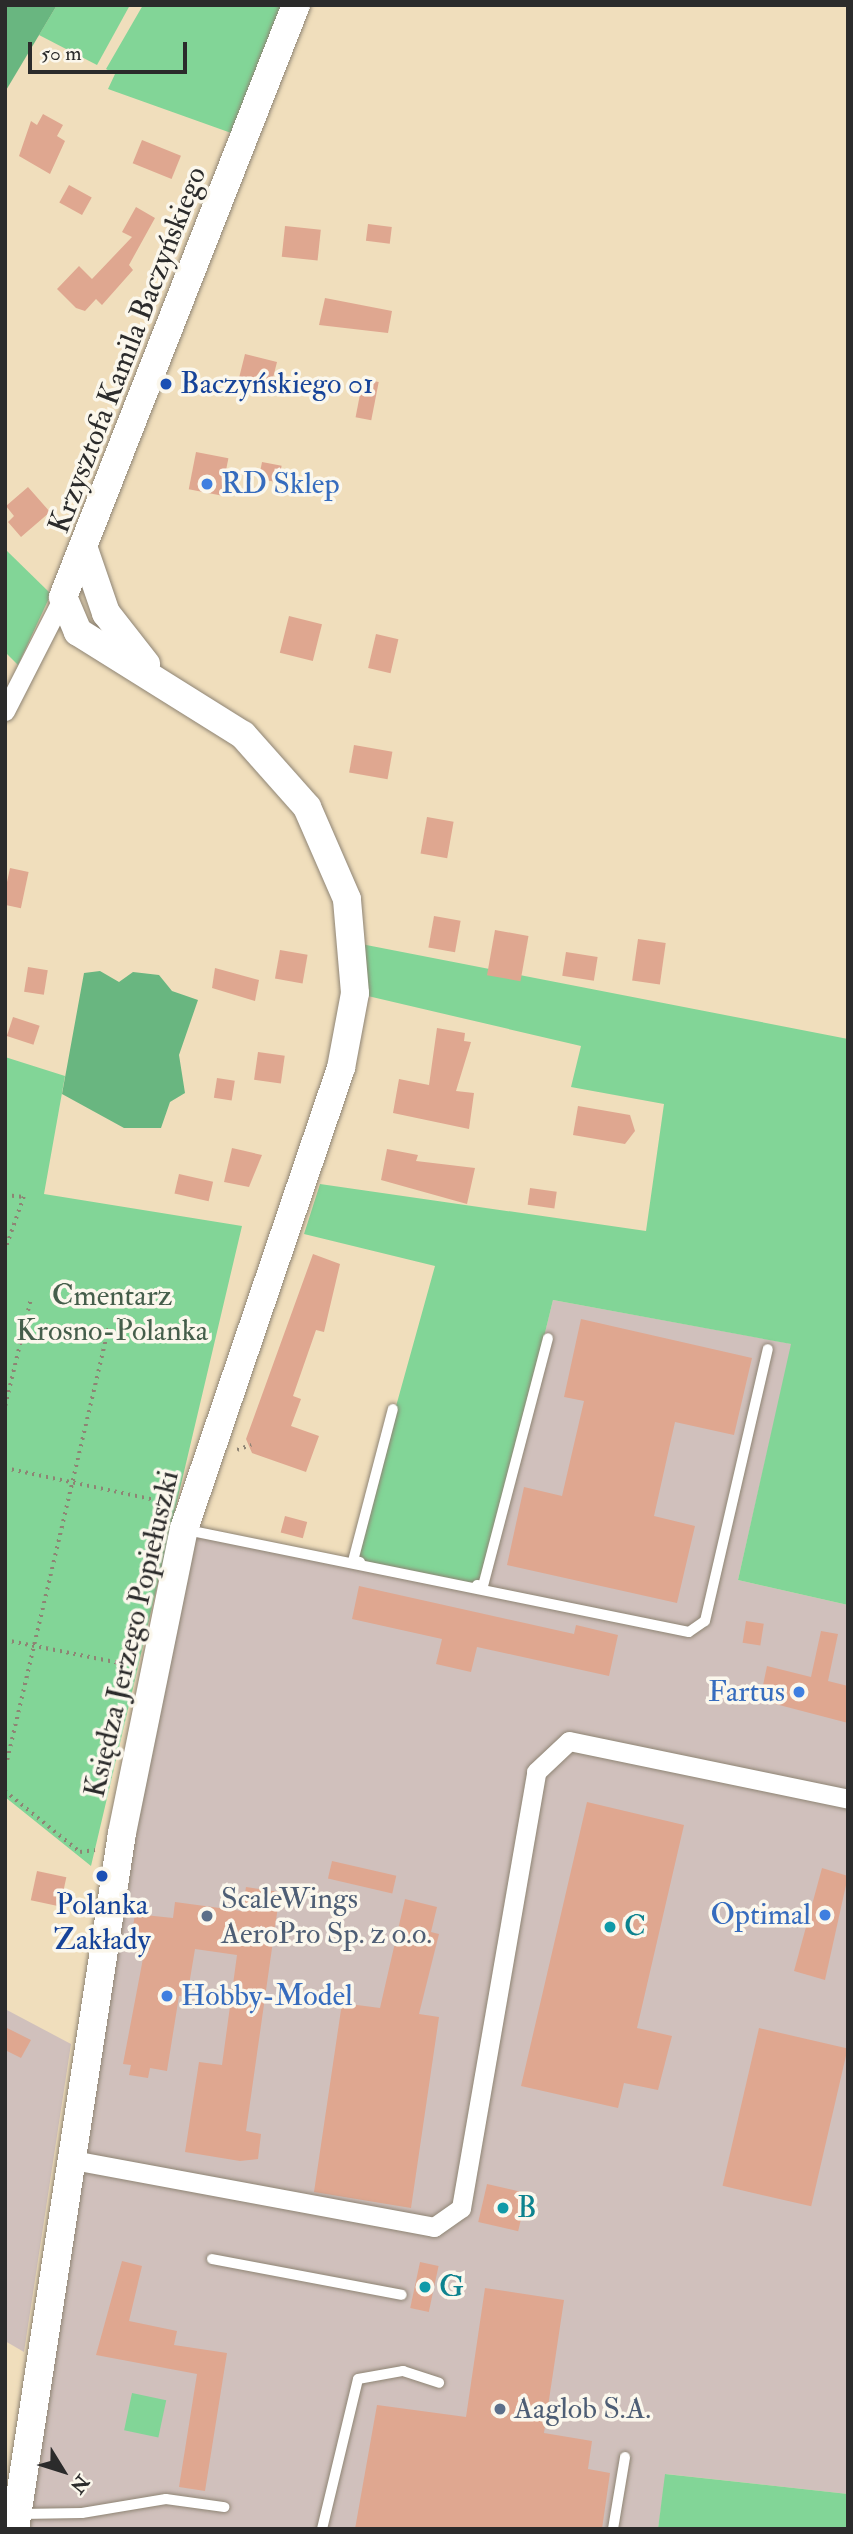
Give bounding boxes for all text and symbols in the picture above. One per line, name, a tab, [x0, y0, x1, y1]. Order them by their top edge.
scale bar	[32, 28, 191, 72]
text: 50 m	[41, 40, 82, 67]
street label: Krzysztofa Kamila Baczyńskiego	[41, 162, 215, 538]
place label: Baczyńskiego 01	[180, 366, 374, 402]
marker: Baczyńskiego 01	[158, 376, 174, 392]
place label: RD Sklep	[221, 466, 340, 502]
marker: RD Sklep	[199, 476, 215, 492]
park label: Cmentarz Krosno-Polanka	[16, 1278, 208, 1348]
street label: Księdza Jerzego Popiełuszki	[77, 1467, 187, 1801]
place label: Fartus	[708, 1674, 785, 1710]
marker: Fartus	[791, 1684, 807, 1700]
marker: Polanka Zakłady	[94, 1868, 110, 1884]
place label: ScaleWings AeroPro Sp. z o.o.	[221, 1881, 432, 1952]
place label: Polanka Zakłady	[53, 1887, 151, 1958]
place label: Optimal	[710, 1897, 811, 1933]
marker: Optimal	[817, 1907, 833, 1923]
marker: ScaleWings AeroPro Sp. z o.o.	[199, 1908, 215, 1924]
place label: C	[624, 1909, 646, 1945]
marker: C	[602, 1919, 618, 1935]
place label: Hobby-Model	[181, 1978, 353, 2014]
marker: Hobby-Model	[159, 1988, 175, 2004]
place label: B	[517, 2190, 537, 2226]
marker: B	[495, 2200, 511, 2216]
place label: G	[439, 2269, 464, 2305]
marker: G	[417, 2279, 433, 2295]
place label: Aaglob S.A.	[514, 2391, 651, 2427]
marker: Aaglob S.A.	[492, 2401, 508, 2417]
north arrow	[28, 2436, 98, 2506]
text: N	[65, 2470, 94, 2498]

